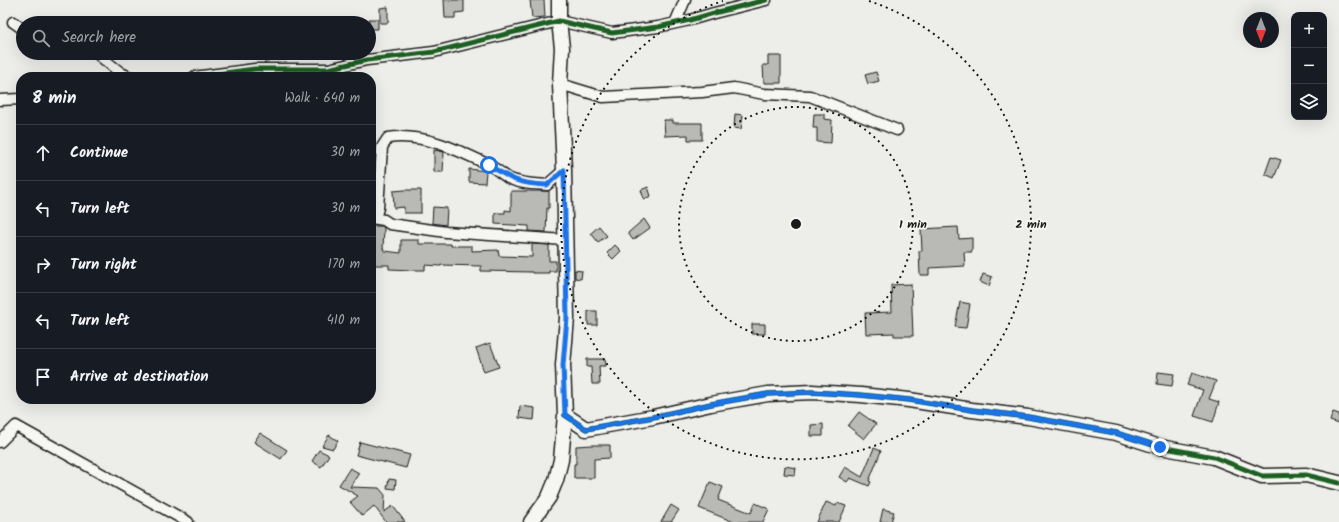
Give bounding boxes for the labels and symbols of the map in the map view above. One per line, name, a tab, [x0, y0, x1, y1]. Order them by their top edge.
north arrow	[1243, 12, 1279, 48]
route start	[480, 156, 498, 174]
text: 1 min	[899, 215, 927, 234]
text: 2 min	[1015, 215, 1047, 234]
centre of rings	[789, 217, 803, 231]
route end	[1151, 438, 1169, 456]

